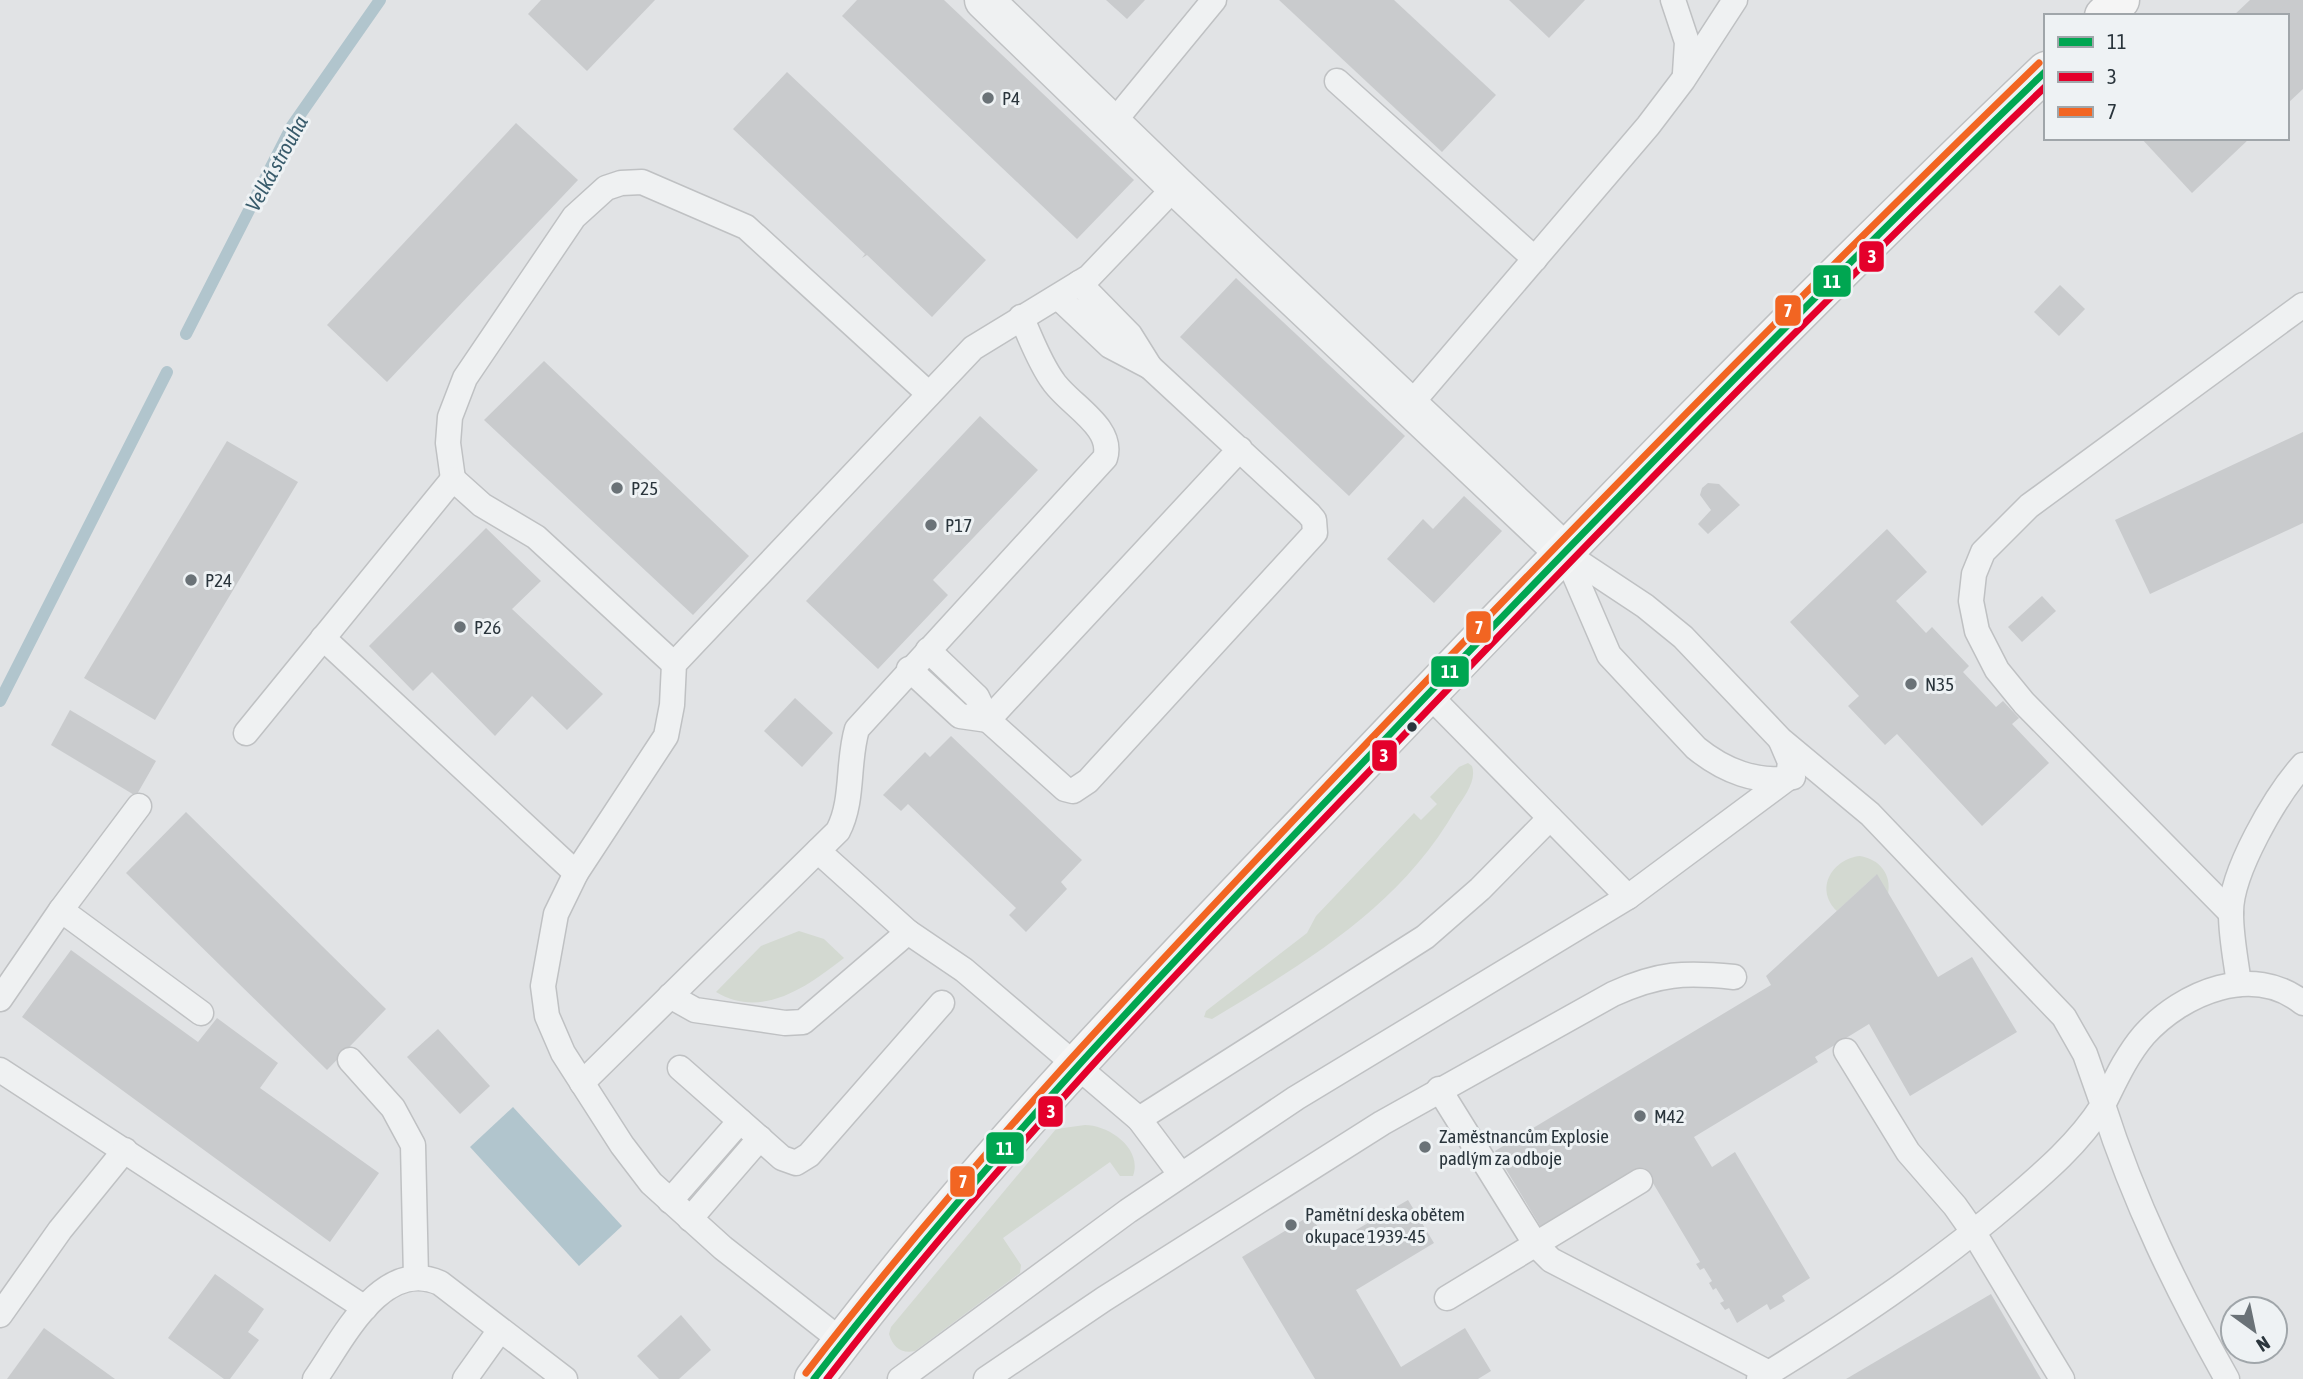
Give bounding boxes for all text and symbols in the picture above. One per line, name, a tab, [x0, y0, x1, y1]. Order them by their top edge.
legend	[2044, 14, 2289, 140]
text: 11	[2107, 29, 2127, 53]
text: 3	[2107, 64, 2117, 88]
place label: P4	[1002, 87, 1020, 109]
marker: P4	[980, 90, 996, 106]
text: 7	[2107, 99, 2117, 123]
water label: Velká strouha	[240, 111, 312, 215]
line badge: 3	[1858, 240, 1885, 273]
text: 3	[1868, 245, 1877, 267]
line badge: 11	[1812, 264, 1852, 298]
text: 11	[1823, 270, 1841, 292]
line badge: 7	[1774, 294, 1802, 327]
text: 7	[1784, 299, 1793, 321]
place label: P25	[631, 477, 658, 499]
marker: P25	[609, 480, 625, 496]
place label: P17	[945, 514, 972, 536]
marker: P17	[923, 517, 939, 533]
place label: P24	[205, 569, 232, 591]
marker: P24	[183, 572, 199, 588]
line badge: 7	[1465, 610, 1492, 644]
place label: P26	[474, 616, 501, 638]
text: 7	[1475, 616, 1484, 638]
marker: P26	[452, 619, 468, 635]
line badge: 11	[1430, 655, 1470, 688]
text: 11	[1441, 660, 1459, 682]
place label: N35	[1925, 673, 1954, 695]
marker: N35	[1903, 676, 1919, 692]
unlabelled marker	[1405, 720, 1419, 734]
line badge: 3	[1371, 739, 1398, 772]
text: 3	[1380, 744, 1389, 766]
line badge: 3	[1037, 1095, 1064, 1128]
text: 3	[1047, 1100, 1056, 1122]
place label: M42	[1654, 1105, 1685, 1127]
marker: M42	[1632, 1108, 1648, 1124]
place label: Zaměstnancům Explosie padlým za odboje	[1439, 1125, 1609, 1169]
line badge: 11	[985, 1131, 1025, 1165]
text: 11	[996, 1137, 1014, 1159]
marker: Zaměstnancům Explosie padlým za odboje	[1417, 1139, 1433, 1155]
line badge: 7	[949, 1165, 976, 1198]
text: 7	[959, 1170, 968, 1192]
place label: Pamětní deska obětem okupace 1939-45	[1305, 1203, 1465, 1247]
marker: Pamětní deska obětem okupace 1939-45	[1283, 1217, 1299, 1233]
north arrow	[2219, 1295, 2289, 1365]
text: N	[2253, 1332, 2274, 1357]

